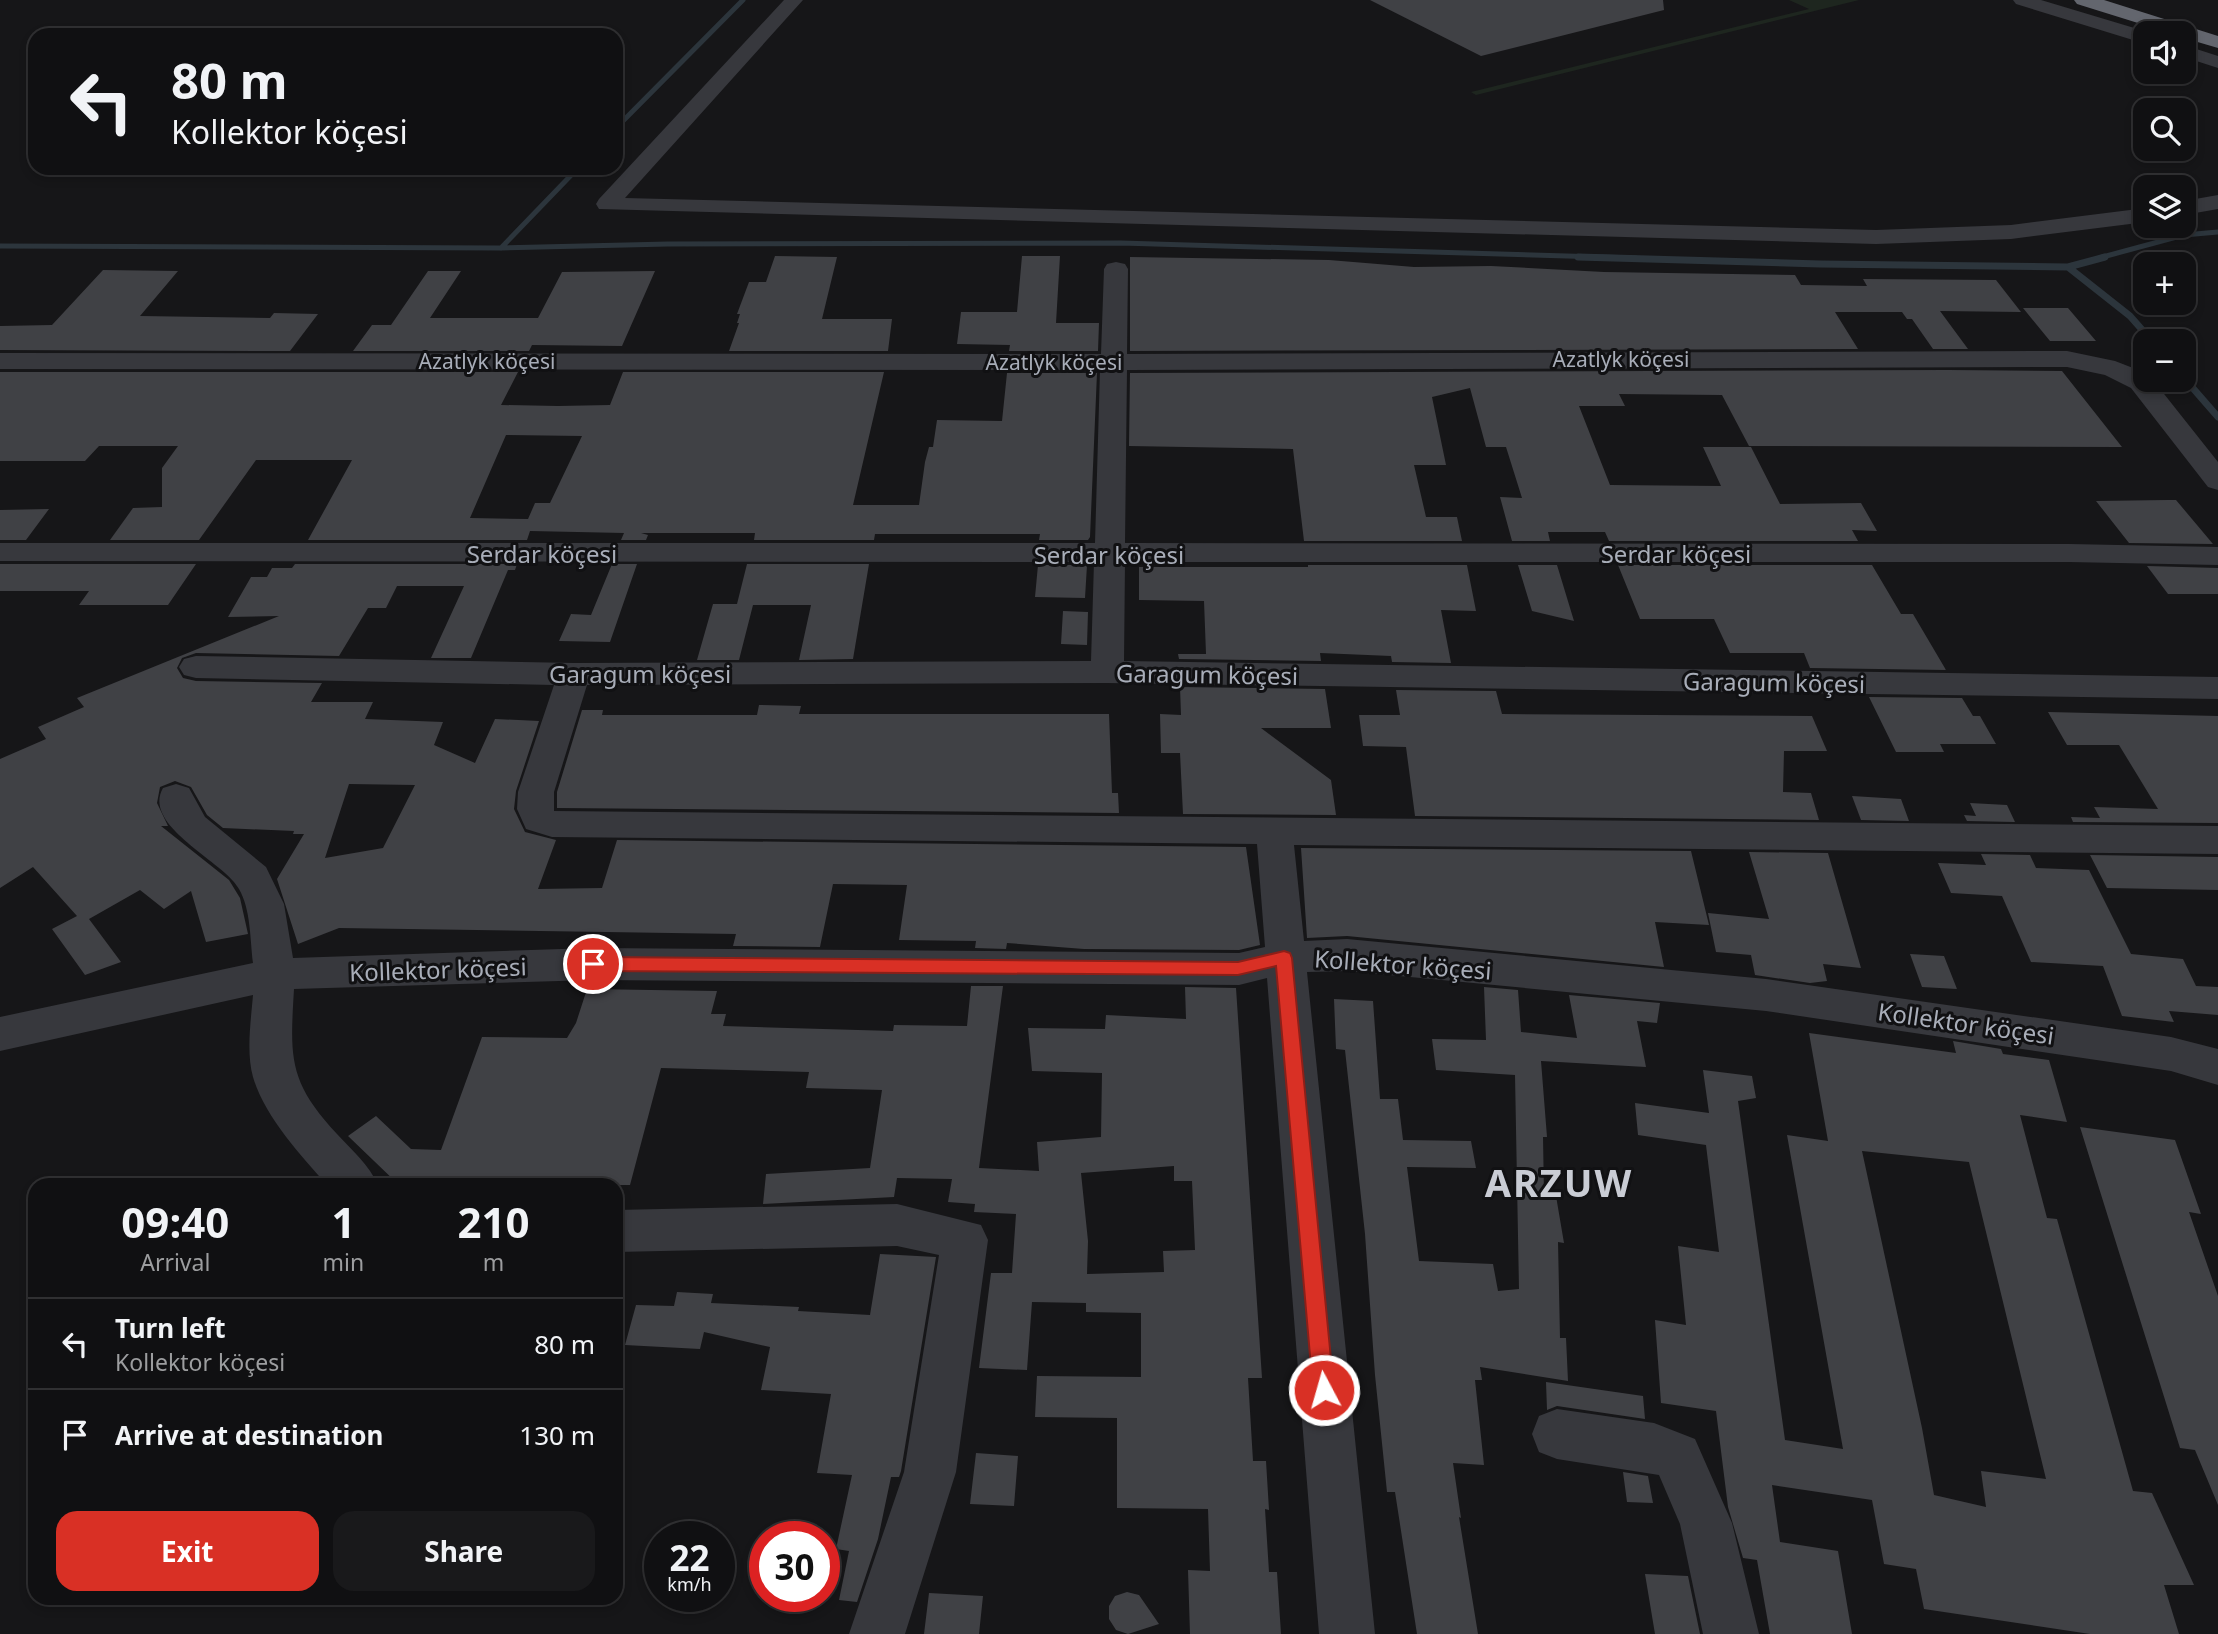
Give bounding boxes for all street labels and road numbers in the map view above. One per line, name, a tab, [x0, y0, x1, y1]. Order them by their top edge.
street label: Azatlyk köçesi	[1553, 345, 1689, 373]
street label: Azatlyk köçesi	[419, 347, 555, 375]
street label: Azatlyk köçesi	[986, 348, 1122, 376]
street label: Serdar köçesi	[467, 537, 617, 570]
street label: Serdar köçesi	[1601, 537, 1751, 570]
street label: Serdar köçesi	[1034, 538, 1184, 571]
street label: Garagum köçesi	[1116, 656, 1298, 692]
street label: Garagum köçesi	[549, 657, 731, 690]
street label: Garagum köçesi	[1683, 664, 1865, 700]
street label: Kollektor köçesi	[1313, 941, 1493, 987]
street label: Kollektor köçesi	[349, 949, 527, 989]
street label: Kollektor köçesi	[1876, 994, 2056, 1052]

